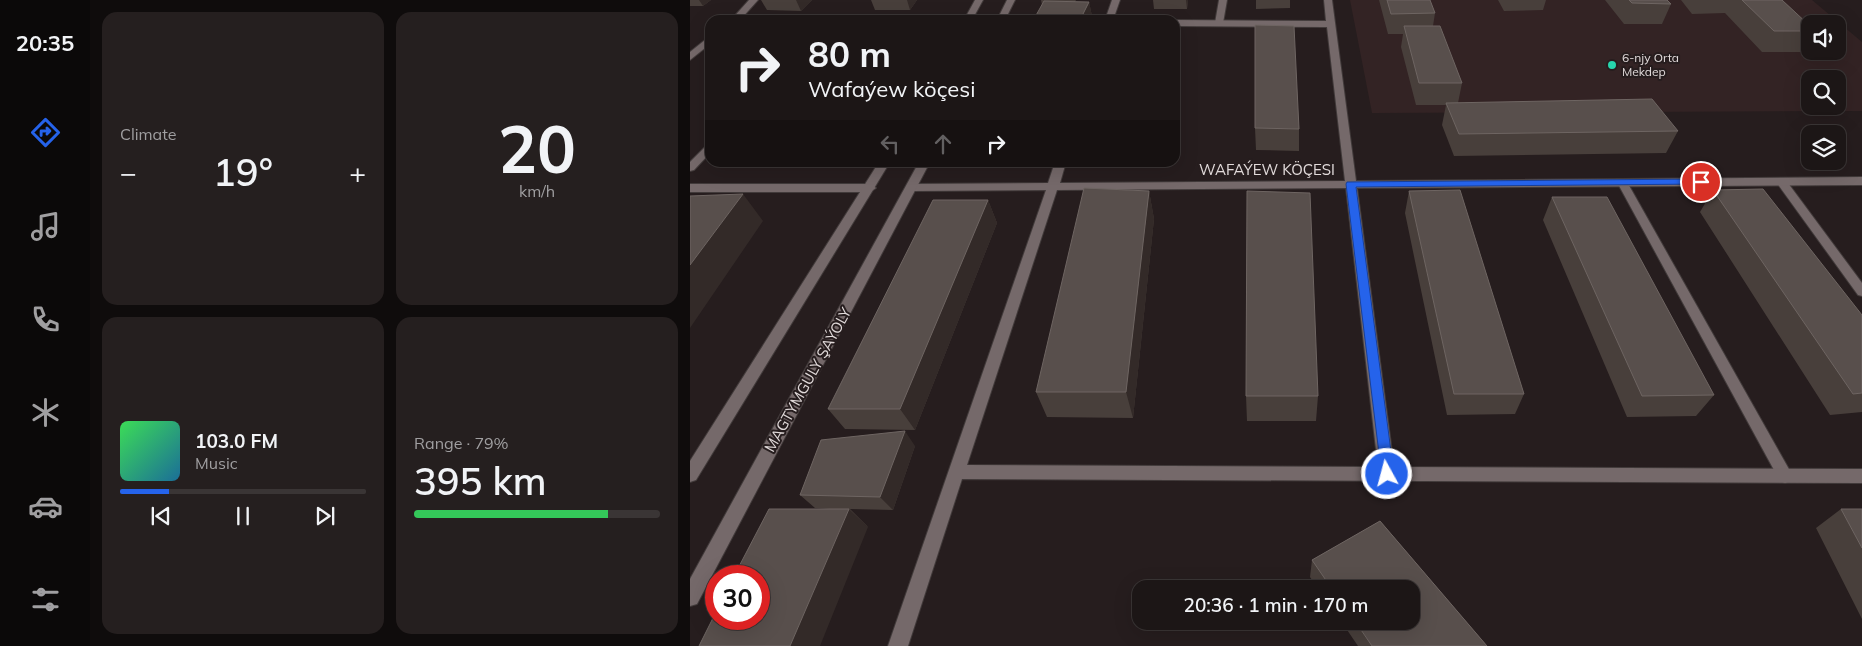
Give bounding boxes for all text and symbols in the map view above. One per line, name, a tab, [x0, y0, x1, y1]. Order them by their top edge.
map controls	[1801, 15, 1846, 170]
button: sound	[1801, 15, 1846, 60]
text: 20:35	[16, 29, 74, 57]
text: 80 m	[808, 32, 891, 76]
icon: right	[725, 35, 790, 100]
place label: 6-njy Orta Mekdep	[1622, 50, 1679, 79]
marker: 6-njy Orta Mekdep	[1606, 59, 1618, 71]
button: search	[1801, 70, 1846, 115]
text: Wafaýew köçesi	[808, 75, 975, 103]
text: 20	[498, 108, 576, 189]
icon: directions	[28, 115, 63, 150]
text: Climate	[120, 124, 176, 144]
button: layers	[1801, 125, 1846, 170]
icon: left	[876, 130, 904, 158]
icon: ahead	[929, 130, 957, 158]
icon: right	[982, 130, 1010, 158]
text: 19°	[213, 148, 273, 196]
text: −	[120, 155, 137, 190]
text: +	[349, 155, 366, 190]
street label: WAFAÝEW KÖÇESI	[1199, 160, 1335, 179]
pin	[1680, 161, 1722, 203]
icon: arrive	[1687, 168, 1715, 196]
text: km/h	[519, 181, 555, 201]
icon: music	[28, 209, 63, 244]
icon: phone	[28, 302, 63, 337]
street label: MAGTYMGULY ŞAÝOLY	[760, 303, 856, 455]
icon: climate	[28, 395, 63, 430]
text: 103.0 FM	[195, 429, 278, 453]
text: Range · 79%	[414, 433, 509, 453]
position arrow	[1360, 447, 1412, 499]
text: Music	[195, 453, 238, 473]
text: 395 km	[414, 457, 547, 505]
icon: car	[28, 489, 63, 524]
icon: previous	[147, 502, 175, 530]
icon: pause	[229, 502, 257, 530]
icon: next	[311, 502, 339, 530]
speed limit sign: 30	[705, 565, 770, 630]
icon: filters	[28, 582, 63, 617]
text: 20:36 · 1 min · 170 m	[1183, 593, 1369, 617]

